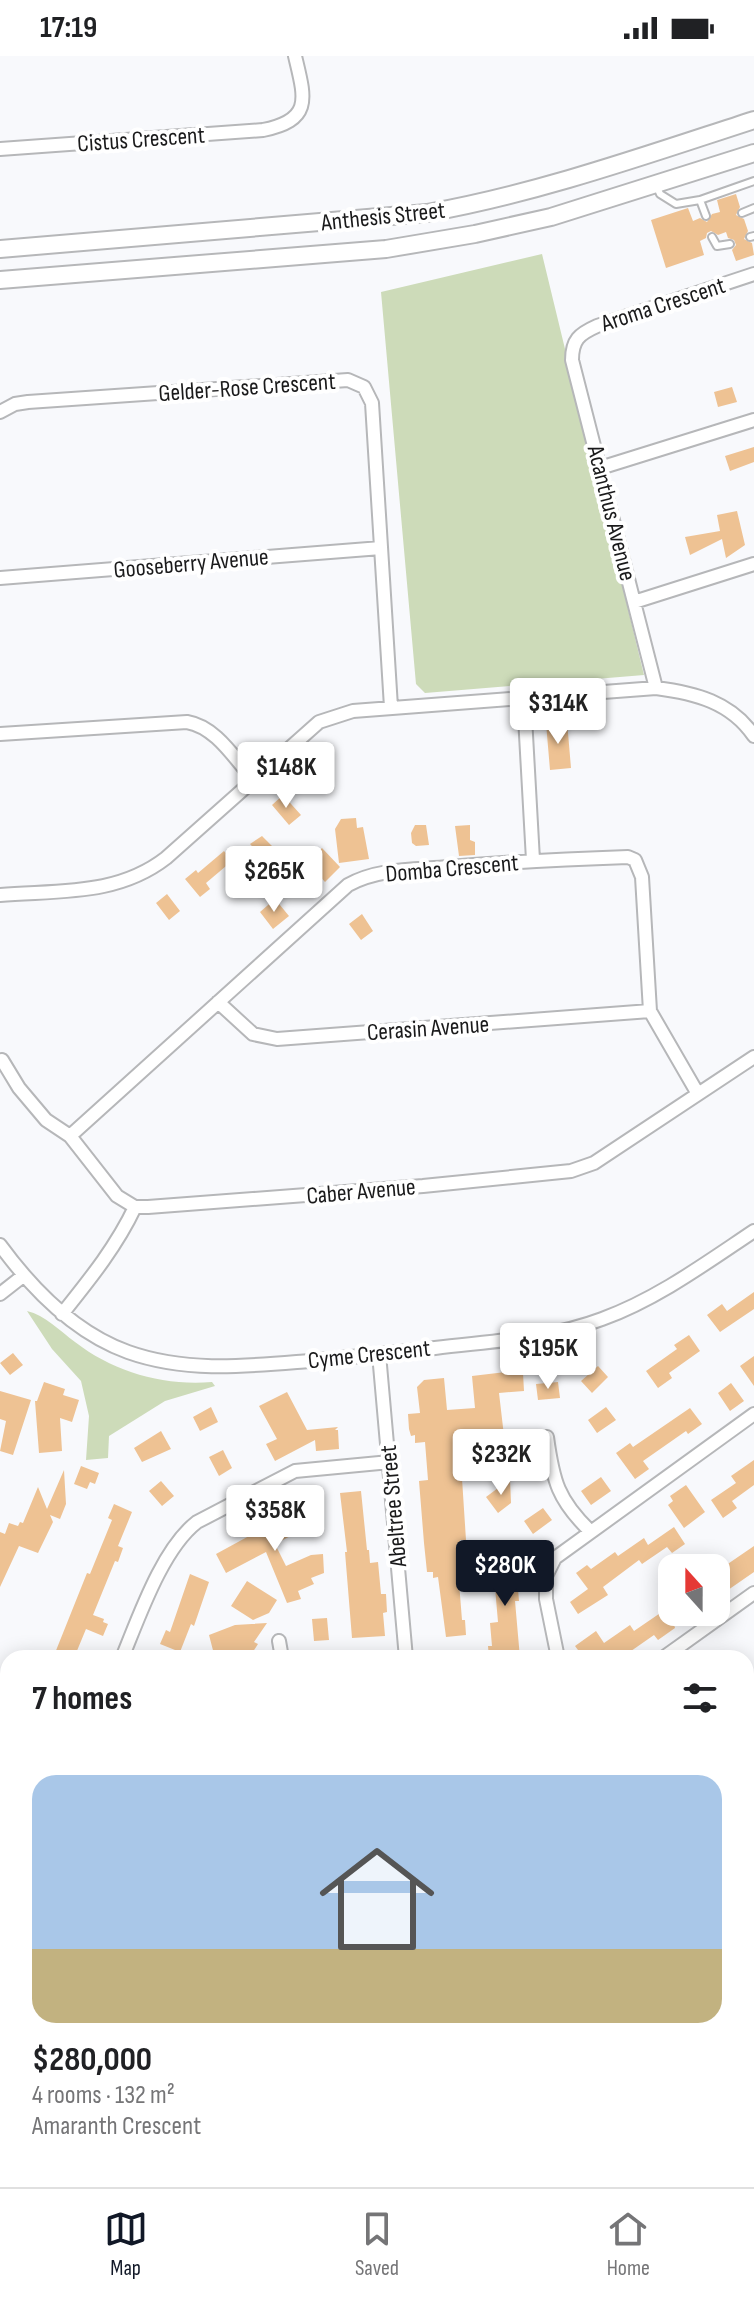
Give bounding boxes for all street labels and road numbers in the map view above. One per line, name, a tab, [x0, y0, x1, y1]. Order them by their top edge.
street label: Cistus Crescent	[76, 121, 206, 158]
street label: Anthesis Street	[319, 196, 447, 238]
street label: Aroma Crescent	[596, 271, 729, 338]
street label: Gelder-Rose Crescent	[158, 367, 337, 408]
street label: Acanthus Avenue	[580, 442, 642, 584]
street label: Gooseberry Avenue	[112, 542, 270, 585]
street label: Domba Crescent	[384, 848, 520, 889]
street label: Cerasin Avenue	[366, 1010, 490, 1047]
street label: Caber Avenue	[305, 1172, 417, 1211]
street label: Cyme Crescent	[306, 1334, 432, 1375]
street label: Abeltree Street	[374, 1444, 413, 1569]

